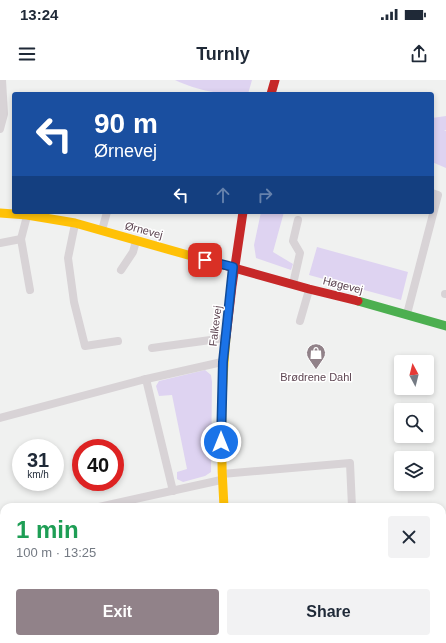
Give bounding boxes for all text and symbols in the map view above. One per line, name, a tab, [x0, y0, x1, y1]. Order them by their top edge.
text: 13:24	[20, 6, 58, 23]
icon: menu	[16, 43, 38, 65]
icon: share	[408, 43, 430, 65]
text: Turnly	[196, 44, 250, 64]
icon: left	[28, 108, 80, 160]
text: 90 m	[94, 108, 158, 139]
text: Ørnevej	[94, 141, 157, 161]
icon: left	[170, 184, 192, 206]
icon: ahead	[212, 184, 234, 206]
icon: right	[254, 184, 276, 206]
street label: Ørnevej	[124, 219, 164, 241]
pin	[188, 243, 222, 277]
icon: arrive	[194, 249, 216, 271]
street label: Høgevej	[322, 274, 364, 296]
street label: Falkevej	[207, 305, 223, 347]
shop icon: Brødrene Dahl	[305, 342, 327, 370]
north arrow	[394, 355, 434, 395]
map controls	[394, 355, 434, 491]
place label: Brødrene Dahl	[280, 371, 352, 383]
button: search	[394, 403, 434, 443]
position arrow	[200, 421, 242, 463]
speed limit sign: 40	[72, 439, 124, 491]
text: 31	[27, 449, 49, 471]
button: layers	[394, 451, 434, 491]
text: km/h	[27, 469, 49, 480]
text: 1 min	[16, 516, 79, 543]
button: close	[388, 516, 430, 558]
text: 100 m · 13:25	[16, 545, 96, 560]
button: Exit	[16, 589, 219, 635]
button: Share	[227, 589, 430, 635]

